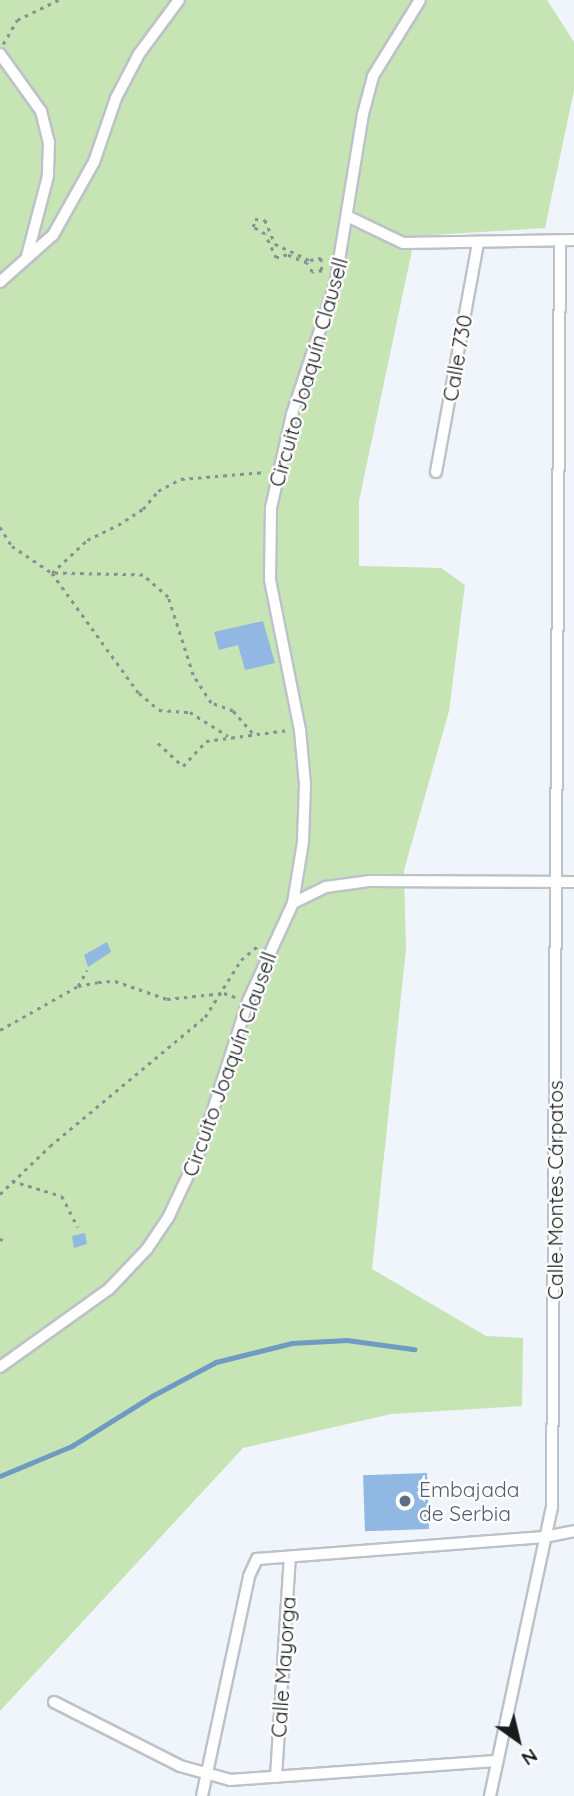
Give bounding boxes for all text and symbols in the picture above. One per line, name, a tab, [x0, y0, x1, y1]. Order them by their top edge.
street label: Circuito Joaquín Clausell	[263, 254, 353, 490]
street label: Calle 730	[437, 313, 477, 403]
street label: Circuito Joaquín Clausell	[177, 948, 281, 1180]
street label: Calle Montes Cárpatos	[542, 1080, 568, 1300]
place label: Embajada de Serbia	[419, 1476, 519, 1526]
marker: Embajada de Serbia	[397, 1493, 413, 1509]
street label: Calle Mayorga	[265, 1596, 301, 1738]
north arrow	[483, 1705, 553, 1775]
text: N	[517, 1744, 542, 1771]

